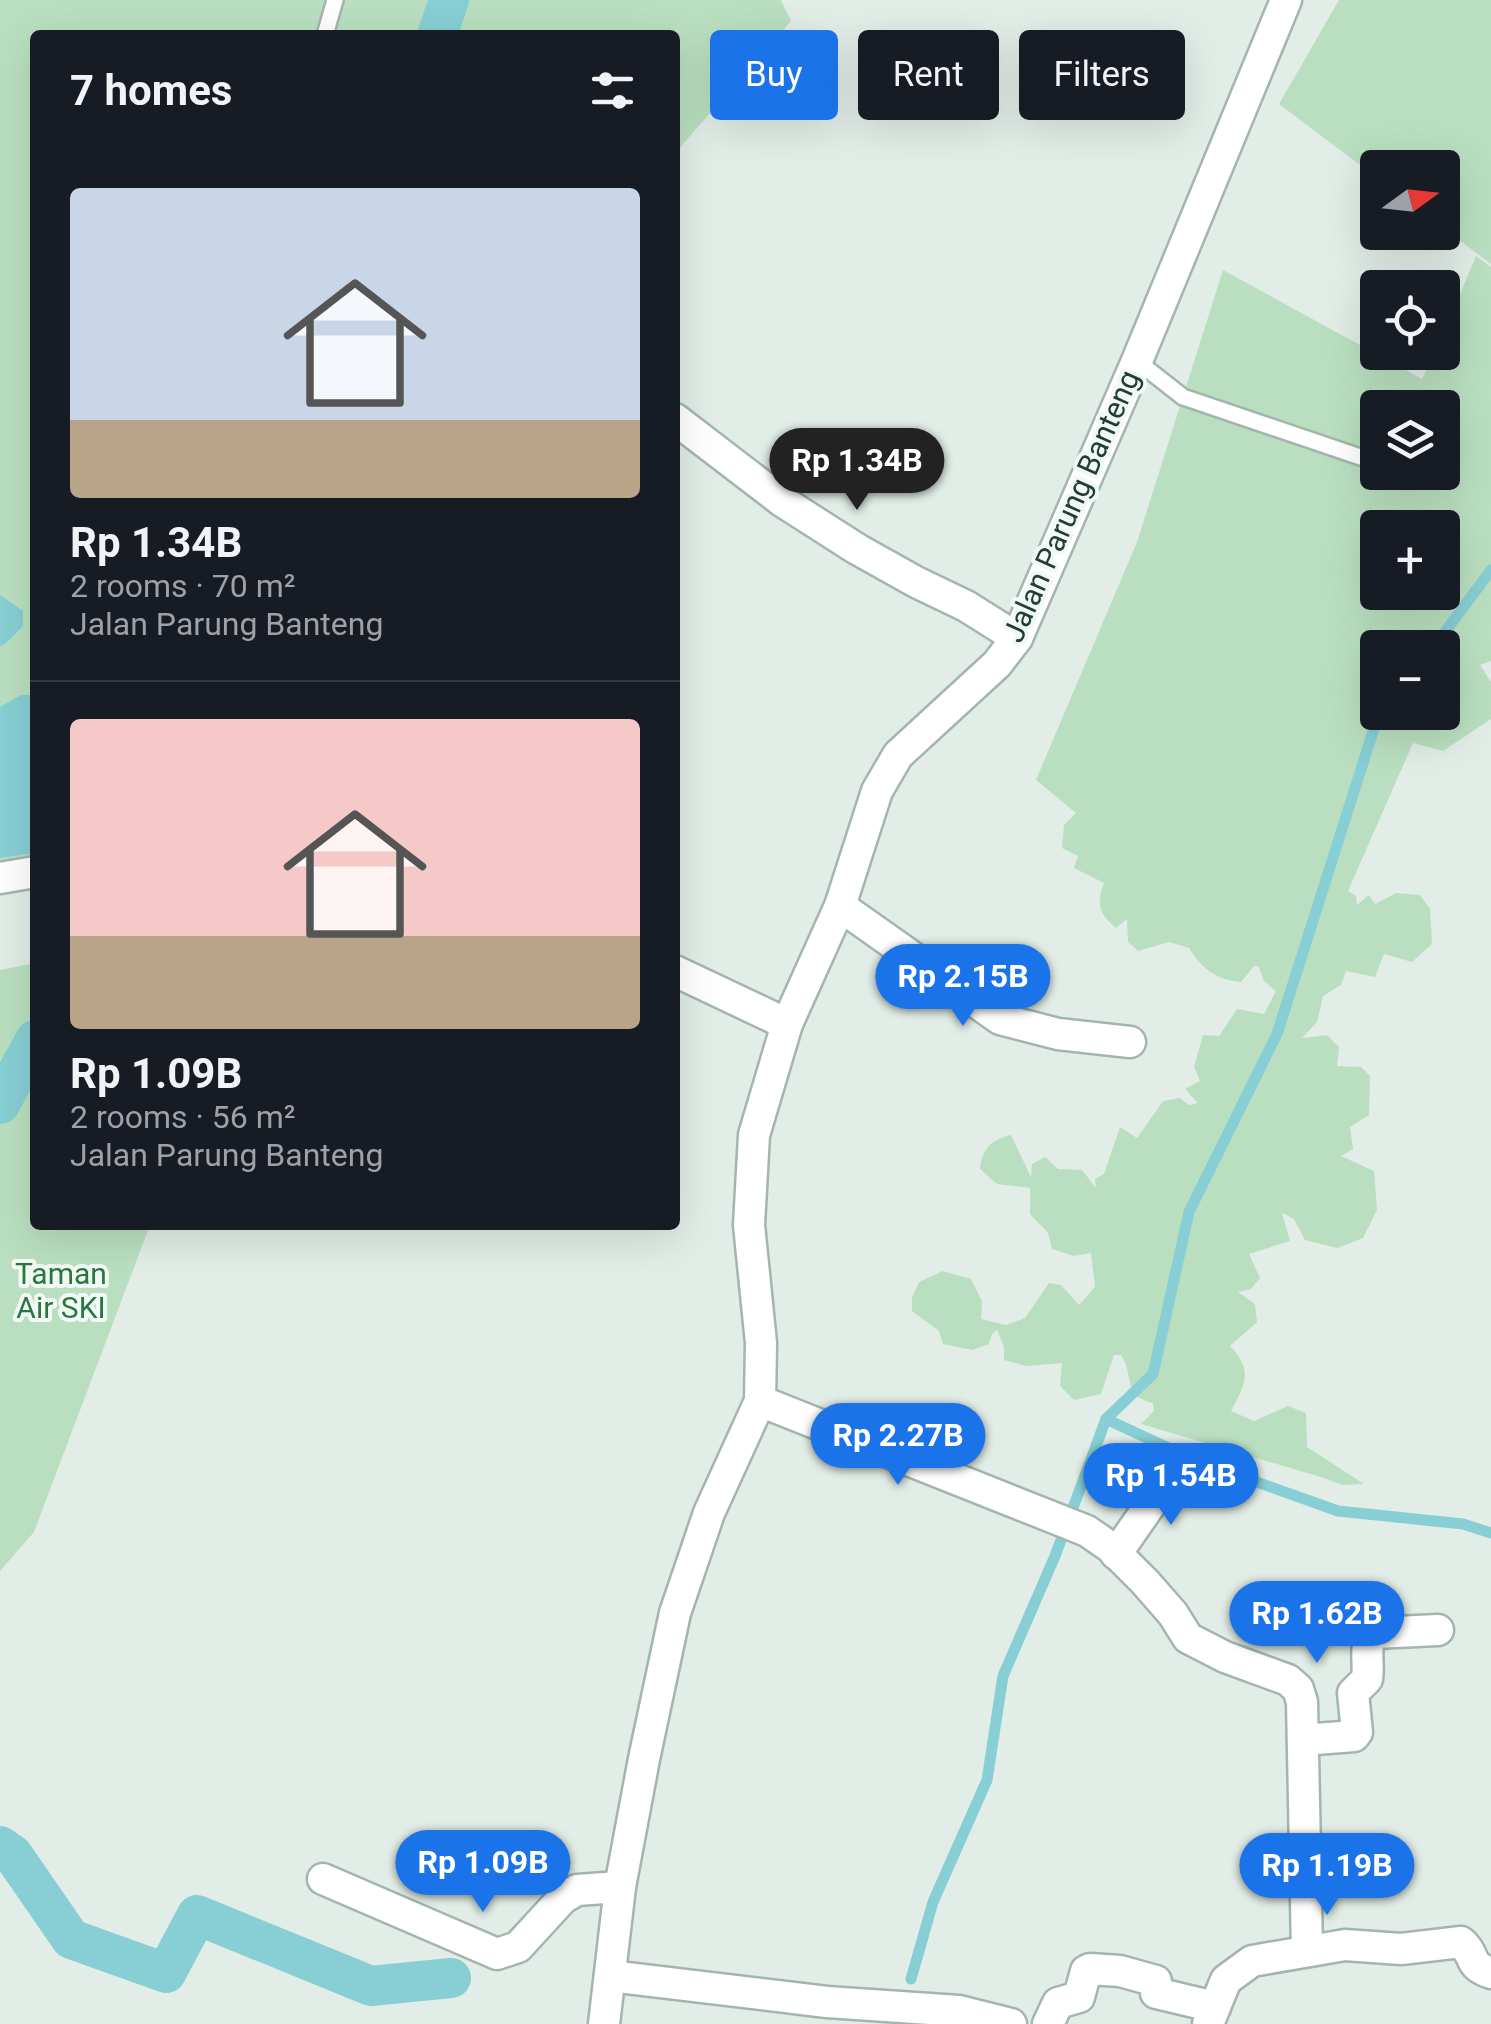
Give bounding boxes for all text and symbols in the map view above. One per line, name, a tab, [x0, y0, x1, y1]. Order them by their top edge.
chip: Buy	[710, 30, 838, 120]
chip: Rent	[858, 30, 999, 120]
chip: Filters	[1019, 30, 1185, 120]
icon: filters	[585, 63, 640, 118]
text: 7 homes	[70, 66, 232, 115]
north arrow	[1360, 150, 1460, 250]
map controls	[1360, 150, 1460, 730]
icon: home	[265, 253, 445, 433]
button: locate	[1360, 270, 1460, 370]
street label: Jalan Parung Banteng	[995, 365, 1147, 647]
button: layers	[1360, 390, 1460, 490]
pin: Rp 1.34B	[754, 428, 960, 513]
text: Rp 1.34B	[791, 441, 923, 479]
button: +	[1360, 510, 1460, 610]
text: Rp 1.34B	[70, 518, 242, 567]
text: 2 rooms · 70 m²	[70, 567, 295, 605]
text: Jalan Parung Banteng	[70, 605, 383, 643]
button: −	[1360, 630, 1460, 730]
icon: home	[265, 784, 445, 964]
pin: Rp 2.15B	[860, 944, 1066, 1029]
text: Rp 2.15B	[897, 957, 1029, 995]
text: Rp 1.09B	[70, 1049, 242, 1098]
text: 2 rooms · 56 m²	[70, 1098, 295, 1136]
text: Jalan Parung Banteng	[70, 1136, 383, 1174]
park label: Taman Air SKI	[15, 1256, 107, 1325]
pin: Rp 2.27B	[795, 1403, 1001, 1488]
text: Rp 2.27B	[832, 1416, 964, 1454]
pin: Rp 1.54B	[1068, 1443, 1274, 1528]
text: Rp 1.54B	[1105, 1456, 1237, 1494]
pin: Rp 1.62B	[1214, 1581, 1420, 1666]
text: Rp 1.62B	[1251, 1594, 1383, 1632]
pin: Rp 1.09B	[380, 1830, 586, 1915]
pin: Rp 1.19B	[1224, 1833, 1430, 1918]
text: Rp 1.09B	[417, 1843, 549, 1881]
text: Rp 1.19B	[1261, 1846, 1393, 1884]

